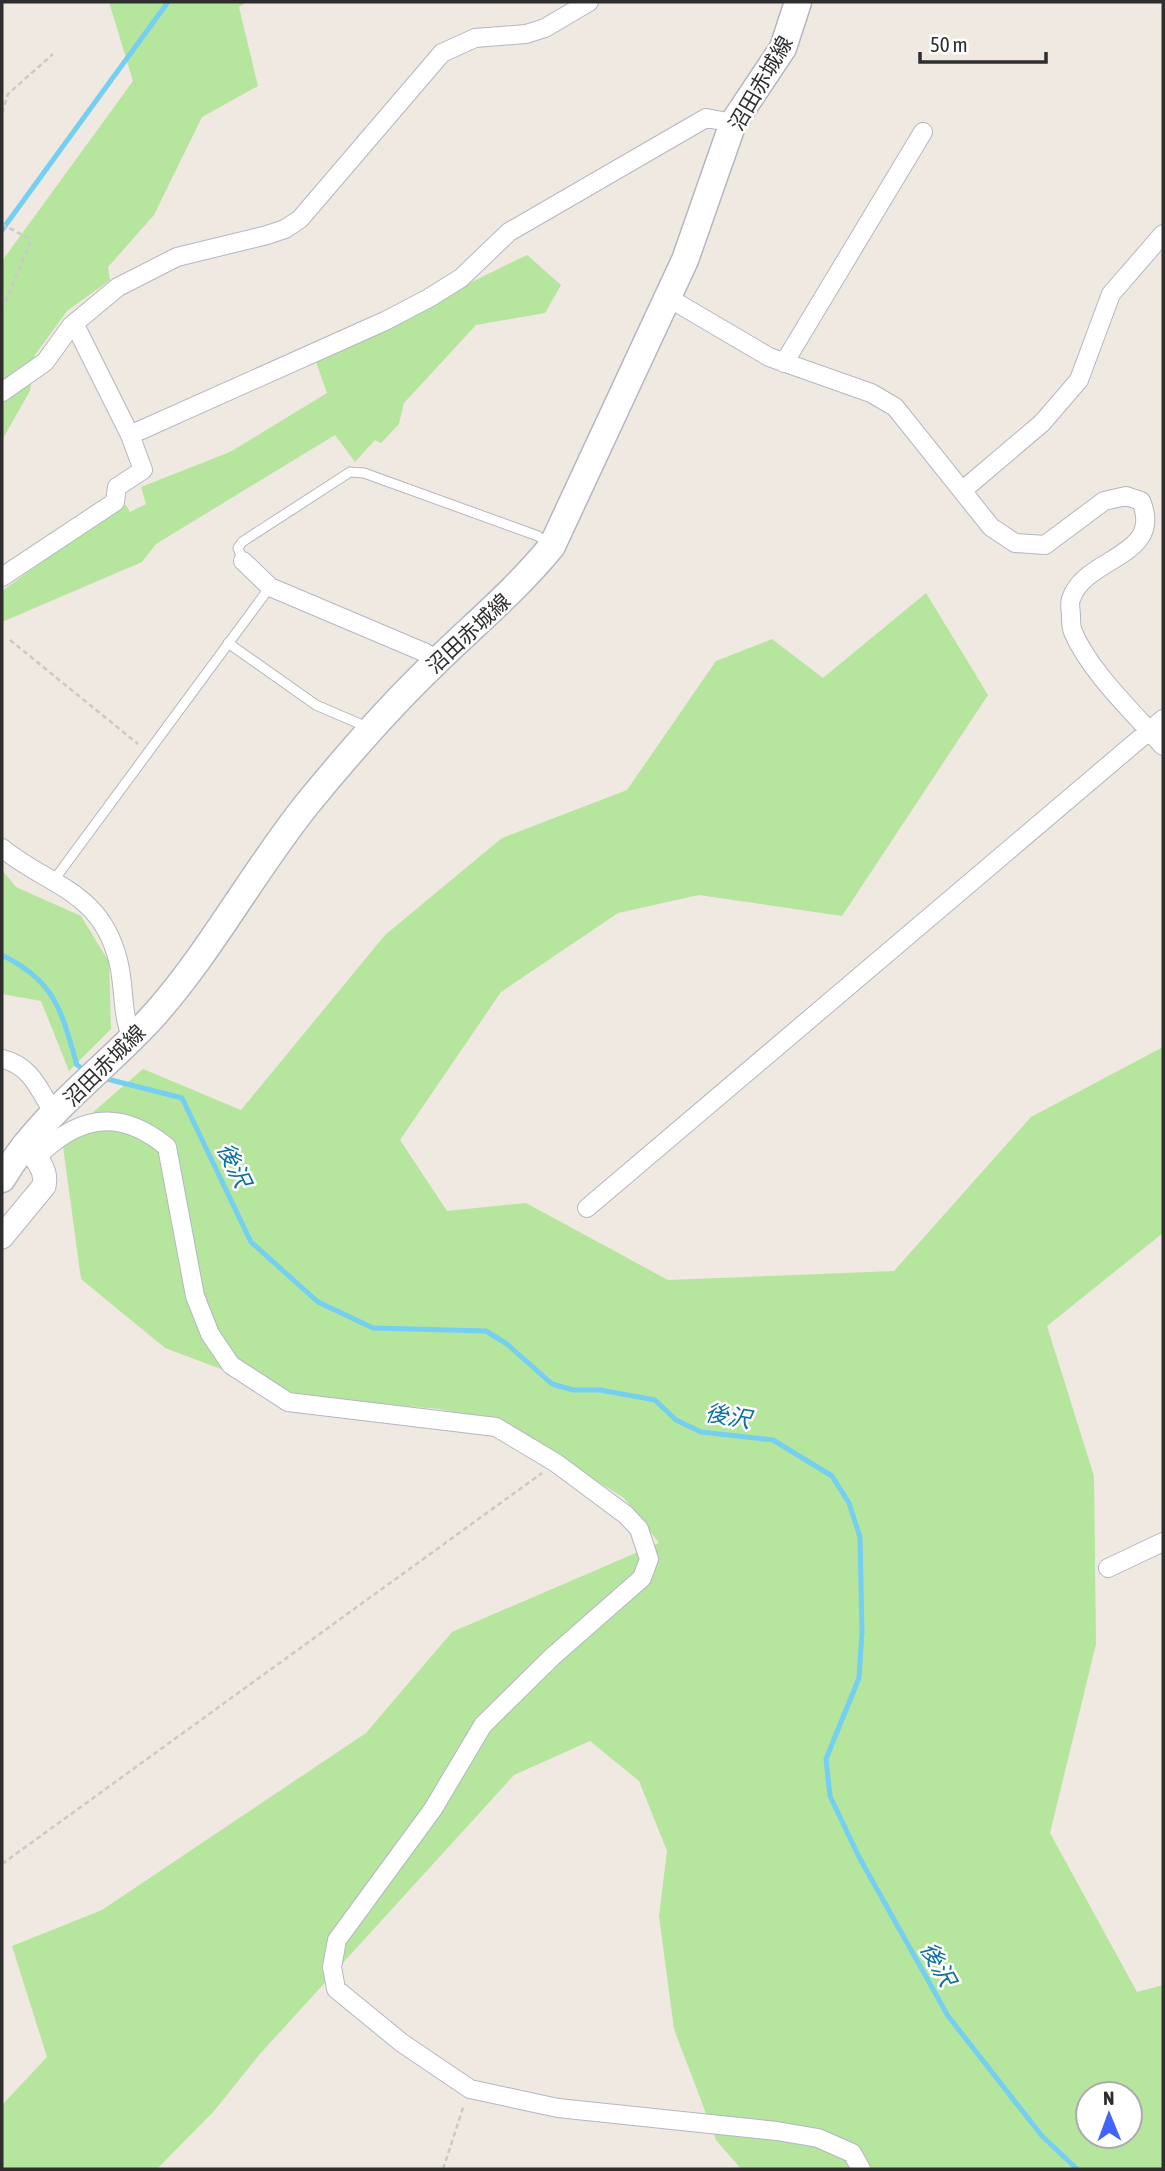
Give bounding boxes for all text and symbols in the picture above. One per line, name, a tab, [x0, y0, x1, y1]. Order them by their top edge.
scale bar	[920, 21, 1046, 65]
street label: 沼田赤城線	[723, 32, 797, 134]
text: 50 m	[930, 32, 968, 56]
street label: 沼田赤城線	[421, 588, 515, 678]
street label: 沼田赤城線	[58, 1019, 150, 1111]
water label: 後沢	[212, 1139, 257, 1194]
water label: 後沢	[703, 1399, 756, 1433]
water label: 後沢	[915, 1938, 962, 1993]
north arrow	[1074, 2080, 1144, 2150]
text: N	[1103, 2087, 1115, 2109]

